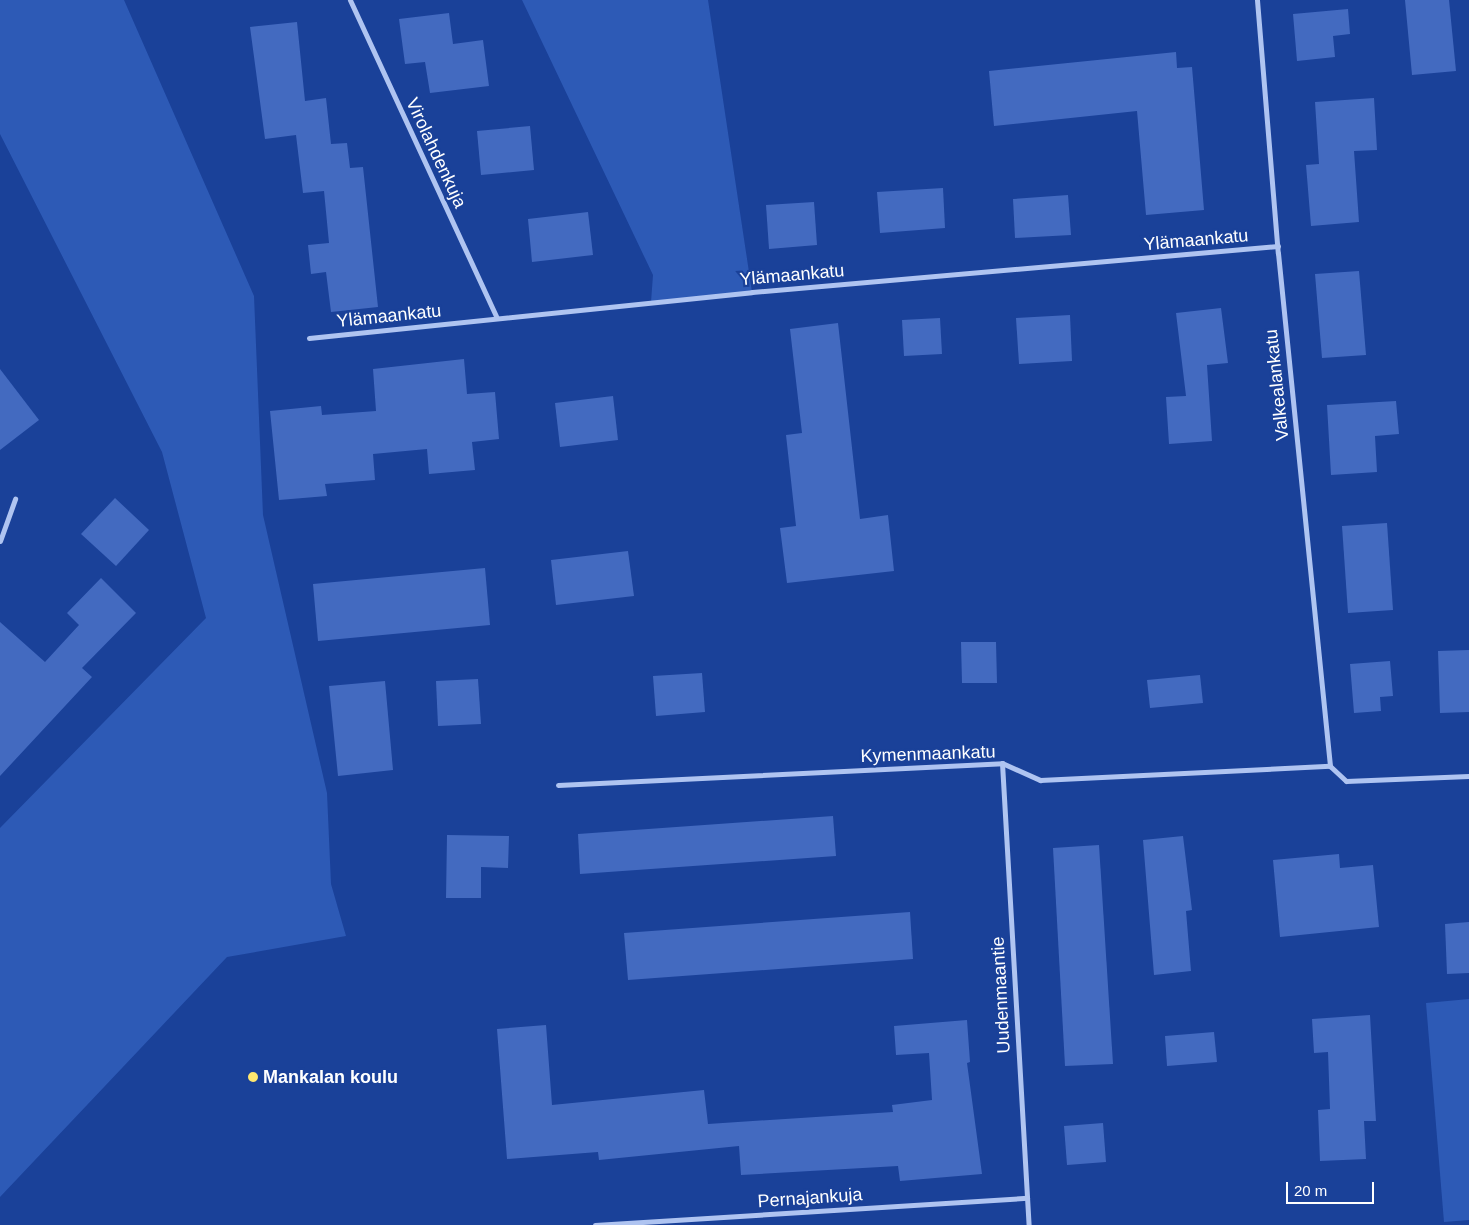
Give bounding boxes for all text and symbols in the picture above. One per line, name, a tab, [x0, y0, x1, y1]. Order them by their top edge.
street label: Virolahdenkuja	[401, 95, 471, 211]
street label: Ylämaankatu	[1143, 225, 1249, 255]
street label: Ylämaankatu	[739, 260, 845, 290]
street label: Ylämaankatu	[336, 300, 442, 332]
street label: Valkealankatu	[1260, 328, 1294, 442]
street label: Kymenmaankatu	[860, 741, 996, 767]
street label: Uudenmaantie	[987, 936, 1015, 1054]
place label: Mankalan koulu	[263, 1066, 398, 1088]
marker: Mankalan koulu	[247, 1071, 259, 1083]
scale bar	[1289, 1172, 1376, 1204]
text: 20 m	[1294, 1182, 1327, 1199]
street label: Pernajankuja	[757, 1184, 863, 1212]

